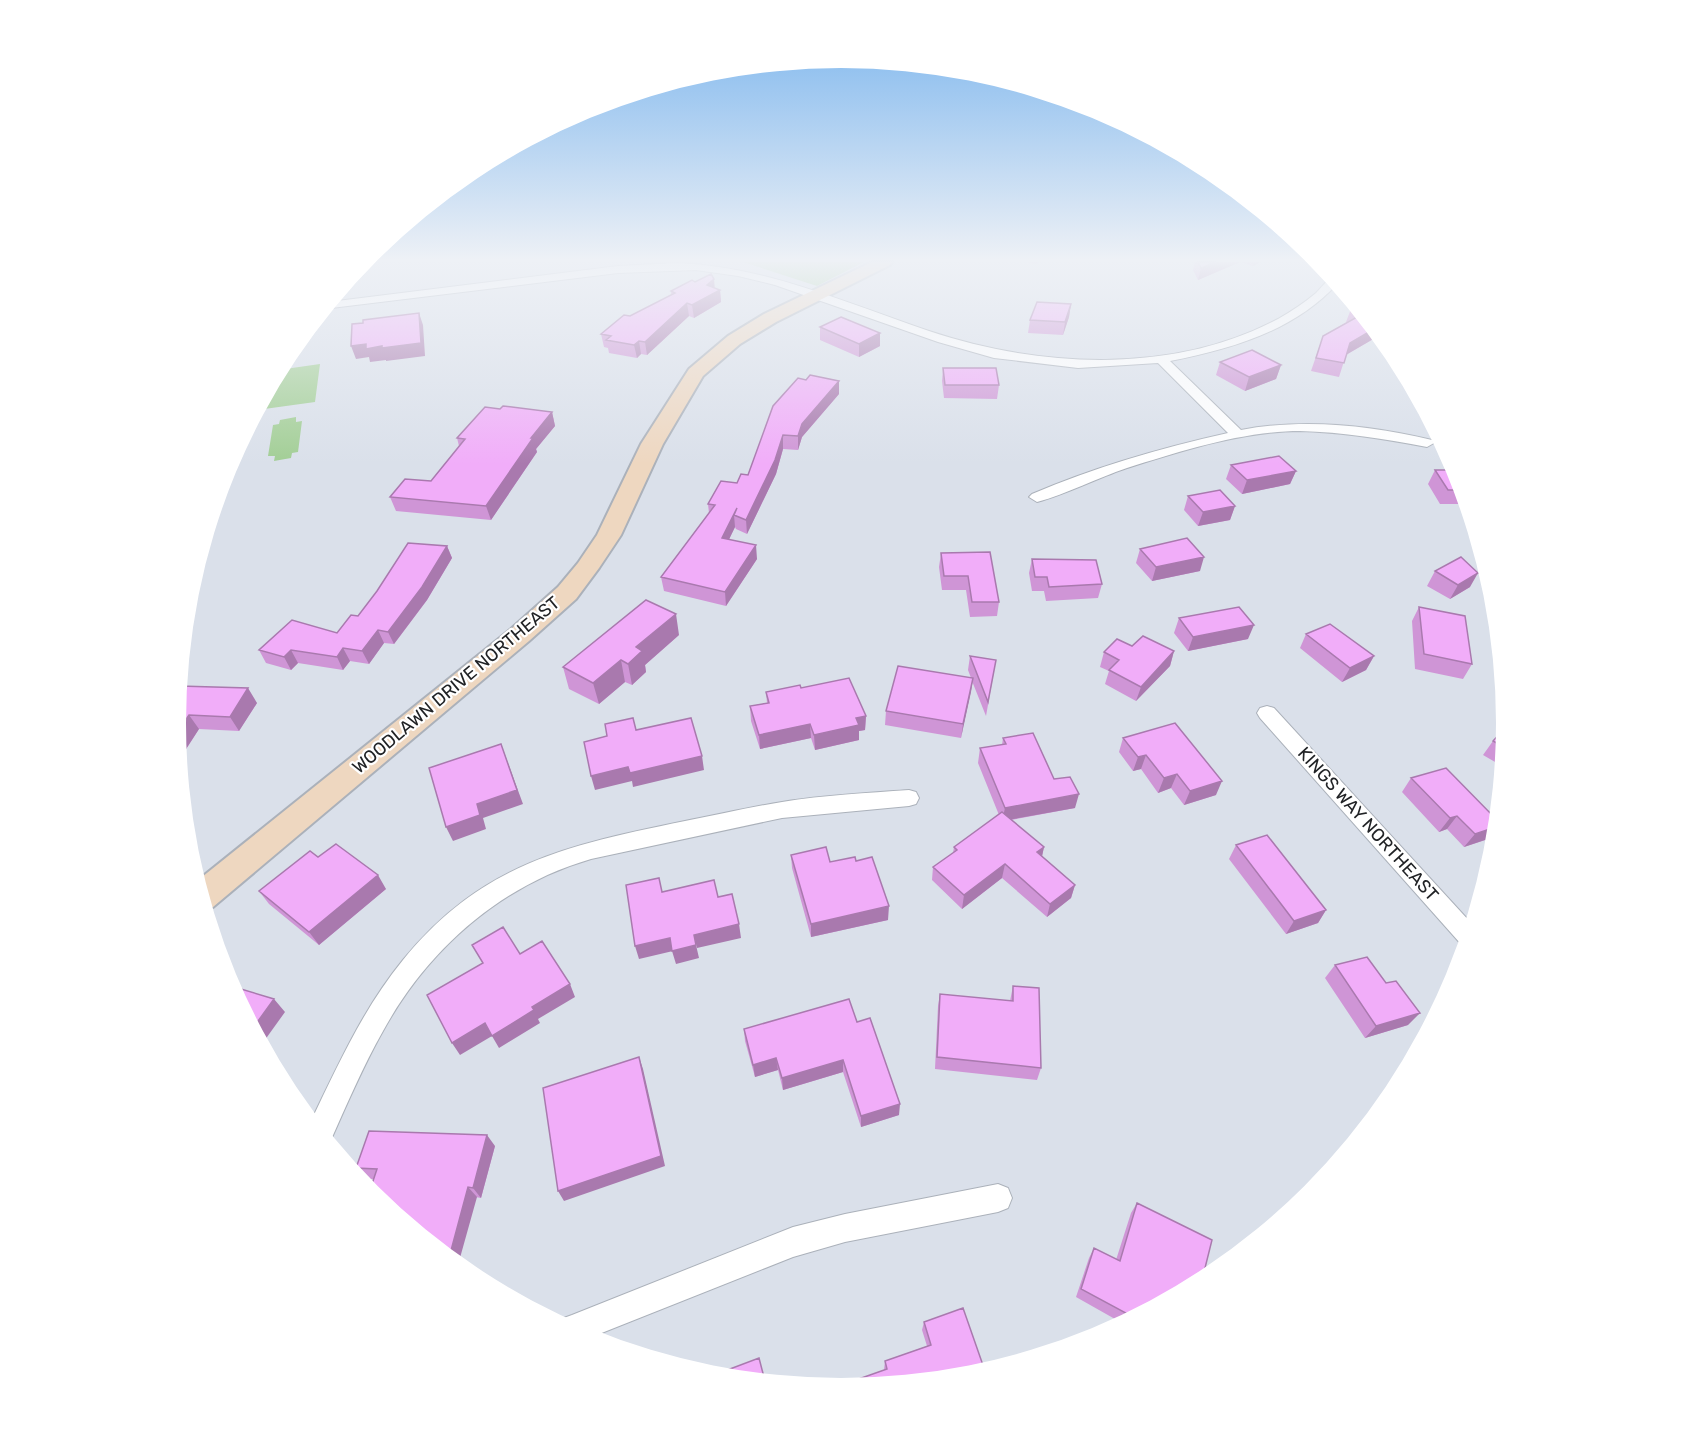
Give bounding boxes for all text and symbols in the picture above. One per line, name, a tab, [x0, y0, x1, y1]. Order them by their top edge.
street label: WOODLAWN DRIVE NORTHEAST	[348, 592, 564, 778]
street label: KINGS WAY NORTHEAST	[1293, 742, 1443, 906]

